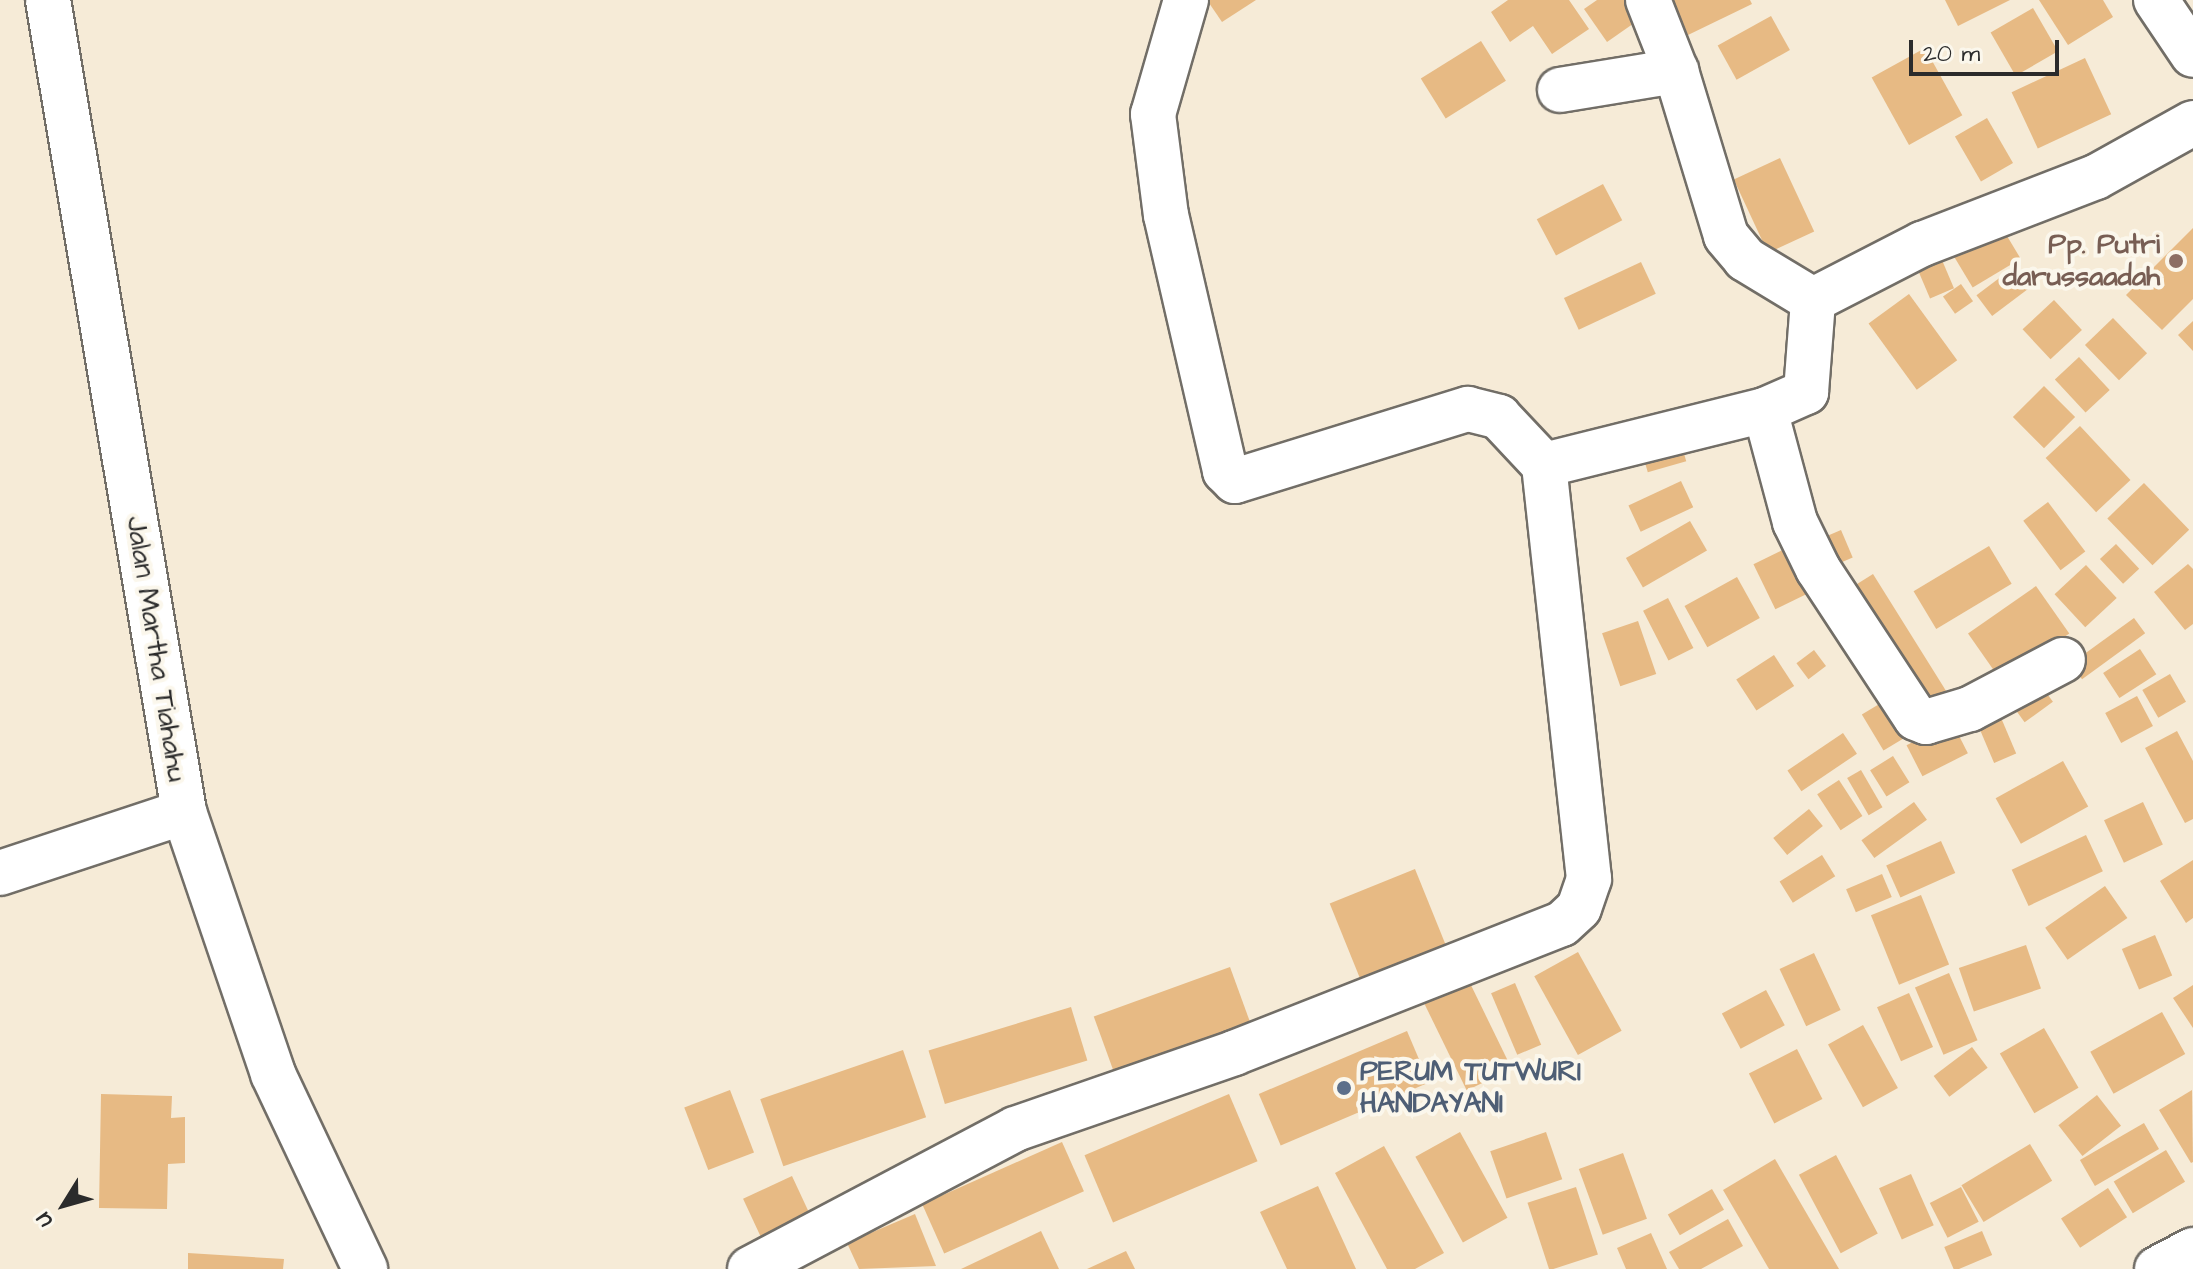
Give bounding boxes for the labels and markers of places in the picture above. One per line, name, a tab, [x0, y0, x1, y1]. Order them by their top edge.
place label: Pp. Putri darussaadah	[2003, 228, 2160, 294]
marker: Pp. Putri darussaadah	[2167, 252, 2185, 270]
place label: PERUM TUTWURI HANDAYANI	[1360, 1055, 1581, 1121]
marker: PERUM TUTWURI HANDAYANI	[1335, 1079, 1353, 1097]

